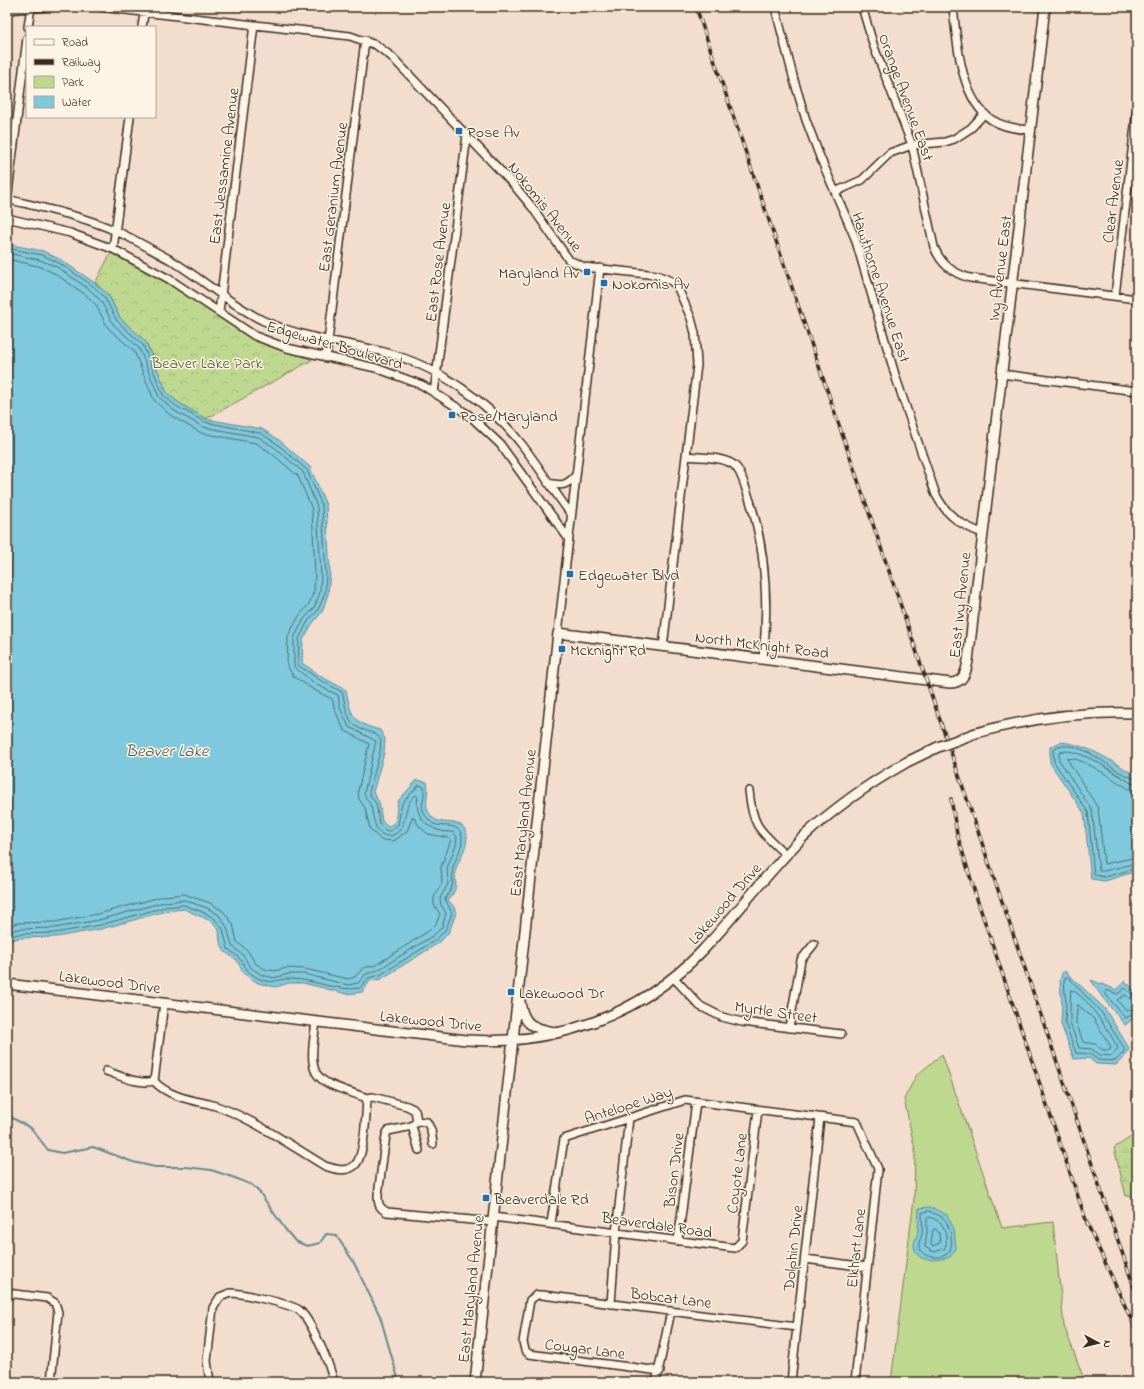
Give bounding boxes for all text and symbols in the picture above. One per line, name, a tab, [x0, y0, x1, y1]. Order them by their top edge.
legend	[26, 26, 156, 118]
street label: Orange Avenue East	[871, 31, 940, 165]
text: Road	[62, 34, 88, 52]
text: Railway	[62, 54, 101, 73]
text: Park	[62, 74, 84, 92]
street label: East Jessamine Avenue	[203, 86, 247, 246]
text: Water	[62, 94, 91, 112]
street label: East Geranium Avenue	[313, 120, 355, 274]
place label: Rose Av	[467, 121, 520, 145]
marker: Rose Av	[454, 126, 464, 136]
street label: Nokomis Avenue	[501, 157, 588, 258]
street label: Clear Avenue	[1097, 157, 1131, 244]
street label: East Rose Avenue	[420, 200, 458, 323]
street label: Hawthorne Avenue East	[844, 209, 916, 367]
street label: Ivy Avenue East	[983, 213, 1019, 323]
place label: Maryland Av	[499, 262, 580, 286]
marker: Maryland Av	[582, 267, 592, 277]
place label: Nokomis Av	[612, 273, 690, 297]
marker: Nokomis Av	[599, 278, 609, 288]
street label: Edgewater Boulevard	[264, 315, 405, 377]
park label: Beaver Lake Park	[150, 352, 263, 376]
place label: Rose/Maryland	[460, 405, 558, 429]
marker: Rose/Maryland	[447, 410, 457, 420]
street label: East Ivy Avenue	[943, 550, 979, 659]
place label: Edgewater Blvd	[578, 564, 679, 588]
marker: Edgewater Blvd	[565, 569, 575, 579]
street label: North McKnight Road	[693, 626, 830, 666]
place label: Mcknight Rd	[570, 639, 646, 663]
marker: Mcknight Rd	[557, 644, 567, 654]
water label: Beaver Lake	[126, 739, 210, 764]
street label: East Maryland Avenue	[504, 747, 544, 898]
street label: Lakewood Drive	[683, 857, 769, 951]
street label: Lakewood Drive	[58, 965, 163, 1001]
place label: Lakewood Dr	[519, 982, 604, 1006]
marker: Lakewood Dr	[506, 987, 516, 997]
street label: Myrtle Street	[733, 995, 819, 1031]
street label: Lakewood Drive	[379, 1005, 484, 1039]
street label: Antelope Way	[582, 1080, 676, 1131]
street label: Bison Drive	[658, 1131, 692, 1210]
street label: Coyote Lane	[721, 1131, 755, 1215]
place label: Beaverdale Rd	[493, 1188, 589, 1212]
marker: Beaverdale Rd	[481, 1193, 491, 1203]
street label: Dolphin Drive	[777, 1203, 811, 1293]
street label: Beaverdale Road	[599, 1206, 714, 1246]
street label: Elkhart Lane	[841, 1207, 873, 1289]
street label: East Maryland Avenue	[452, 1213, 492, 1364]
street label: Bobcat Lane	[628, 1282, 714, 1316]
north arrow	[1078, 1323, 1118, 1363]
street label: Cougar Lane	[543, 1333, 627, 1367]
text: N	[1099, 1339, 1115, 1349]

